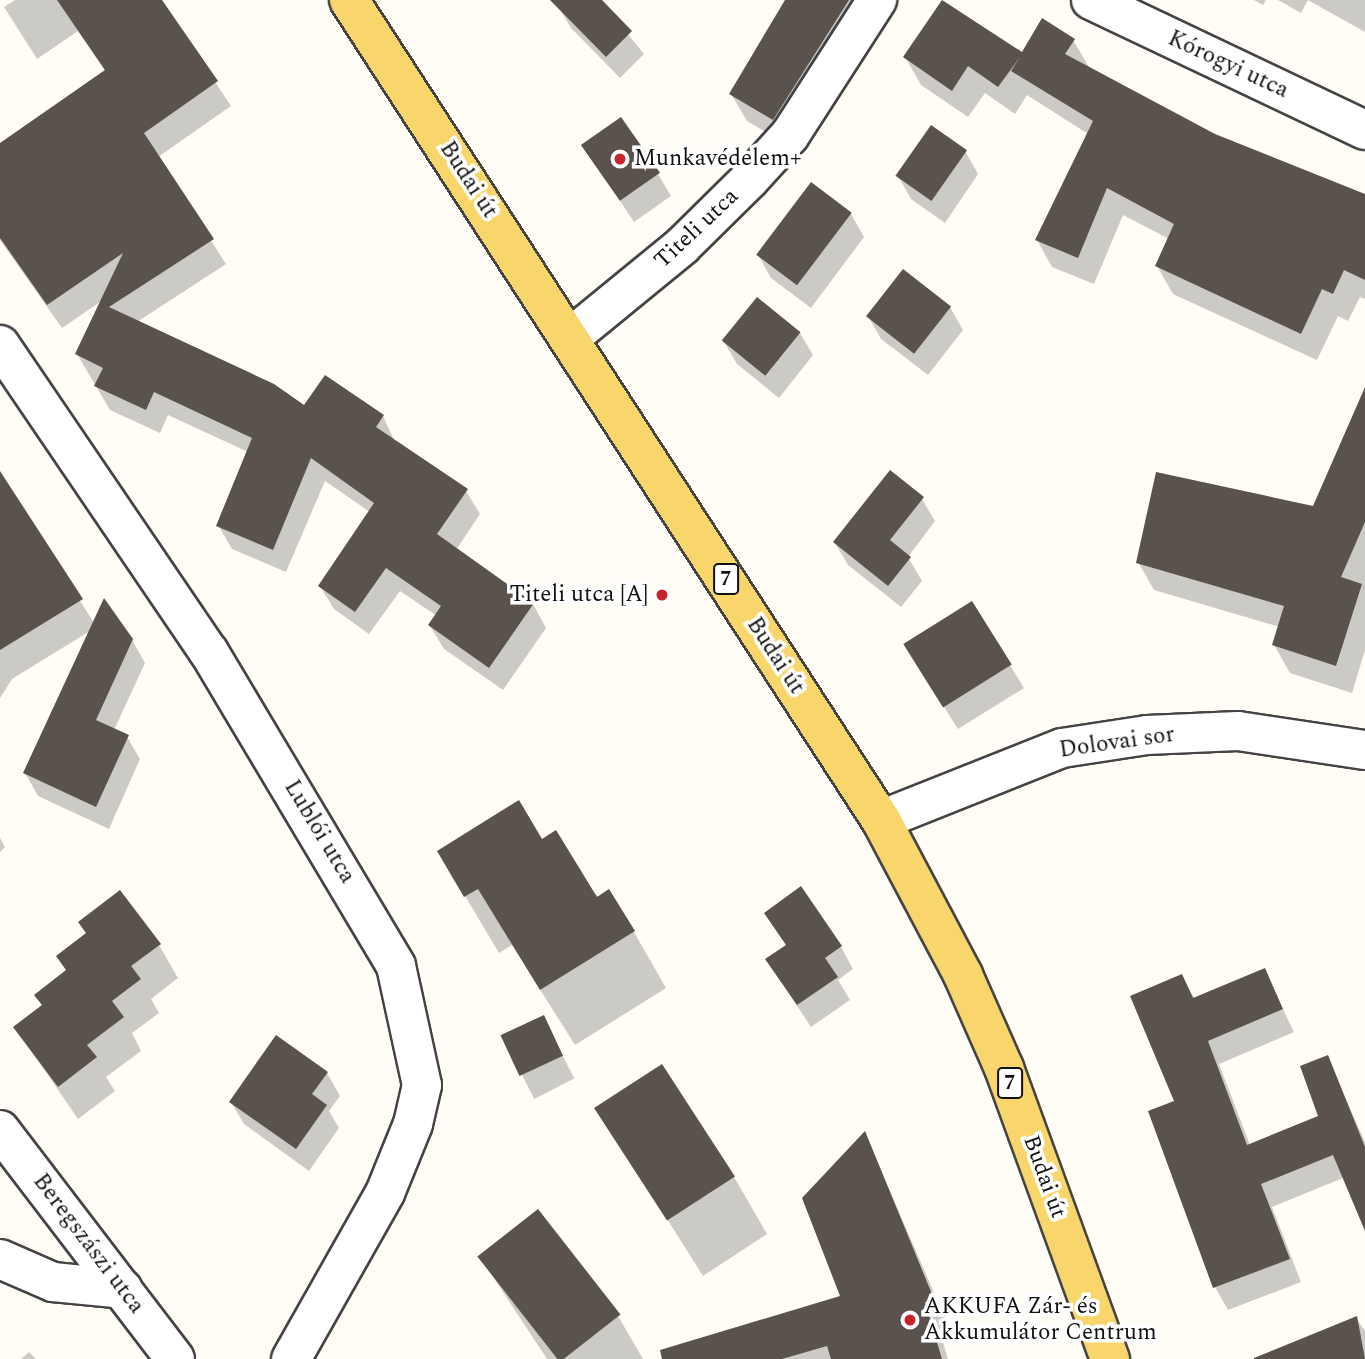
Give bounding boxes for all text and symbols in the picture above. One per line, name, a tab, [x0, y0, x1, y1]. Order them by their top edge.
street label: Kórogyi utca	[1163, 25, 1293, 105]
street label: Budai út	[433, 136, 503, 224]
place label: Munkavédelem+	[634, 145, 801, 173]
marker: Munkavédelem+	[612, 151, 628, 167]
street label: Titeli utca	[649, 183, 745, 275]
road number: 7	[712, 562, 740, 596]
place label: Titeli utca [A]	[509, 581, 648, 609]
marker: Titeli utca [A]	[654, 587, 670, 603]
street label: Budai út	[740, 612, 810, 700]
street label: Dolovai sor	[1058, 721, 1176, 765]
street label: Lublói utca	[277, 775, 361, 889]
road number: 7	[996, 1066, 1024, 1100]
street label: Budai út	[1016, 1132, 1072, 1222]
street label: Beregszászi utca	[26, 1169, 150, 1319]
place label: AKKUFA Zár- és Akkumulátor Centrum	[924, 1293, 1157, 1347]
marker: AKKUFA Zár- és Akkumulátor Centrum	[902, 1312, 918, 1328]

